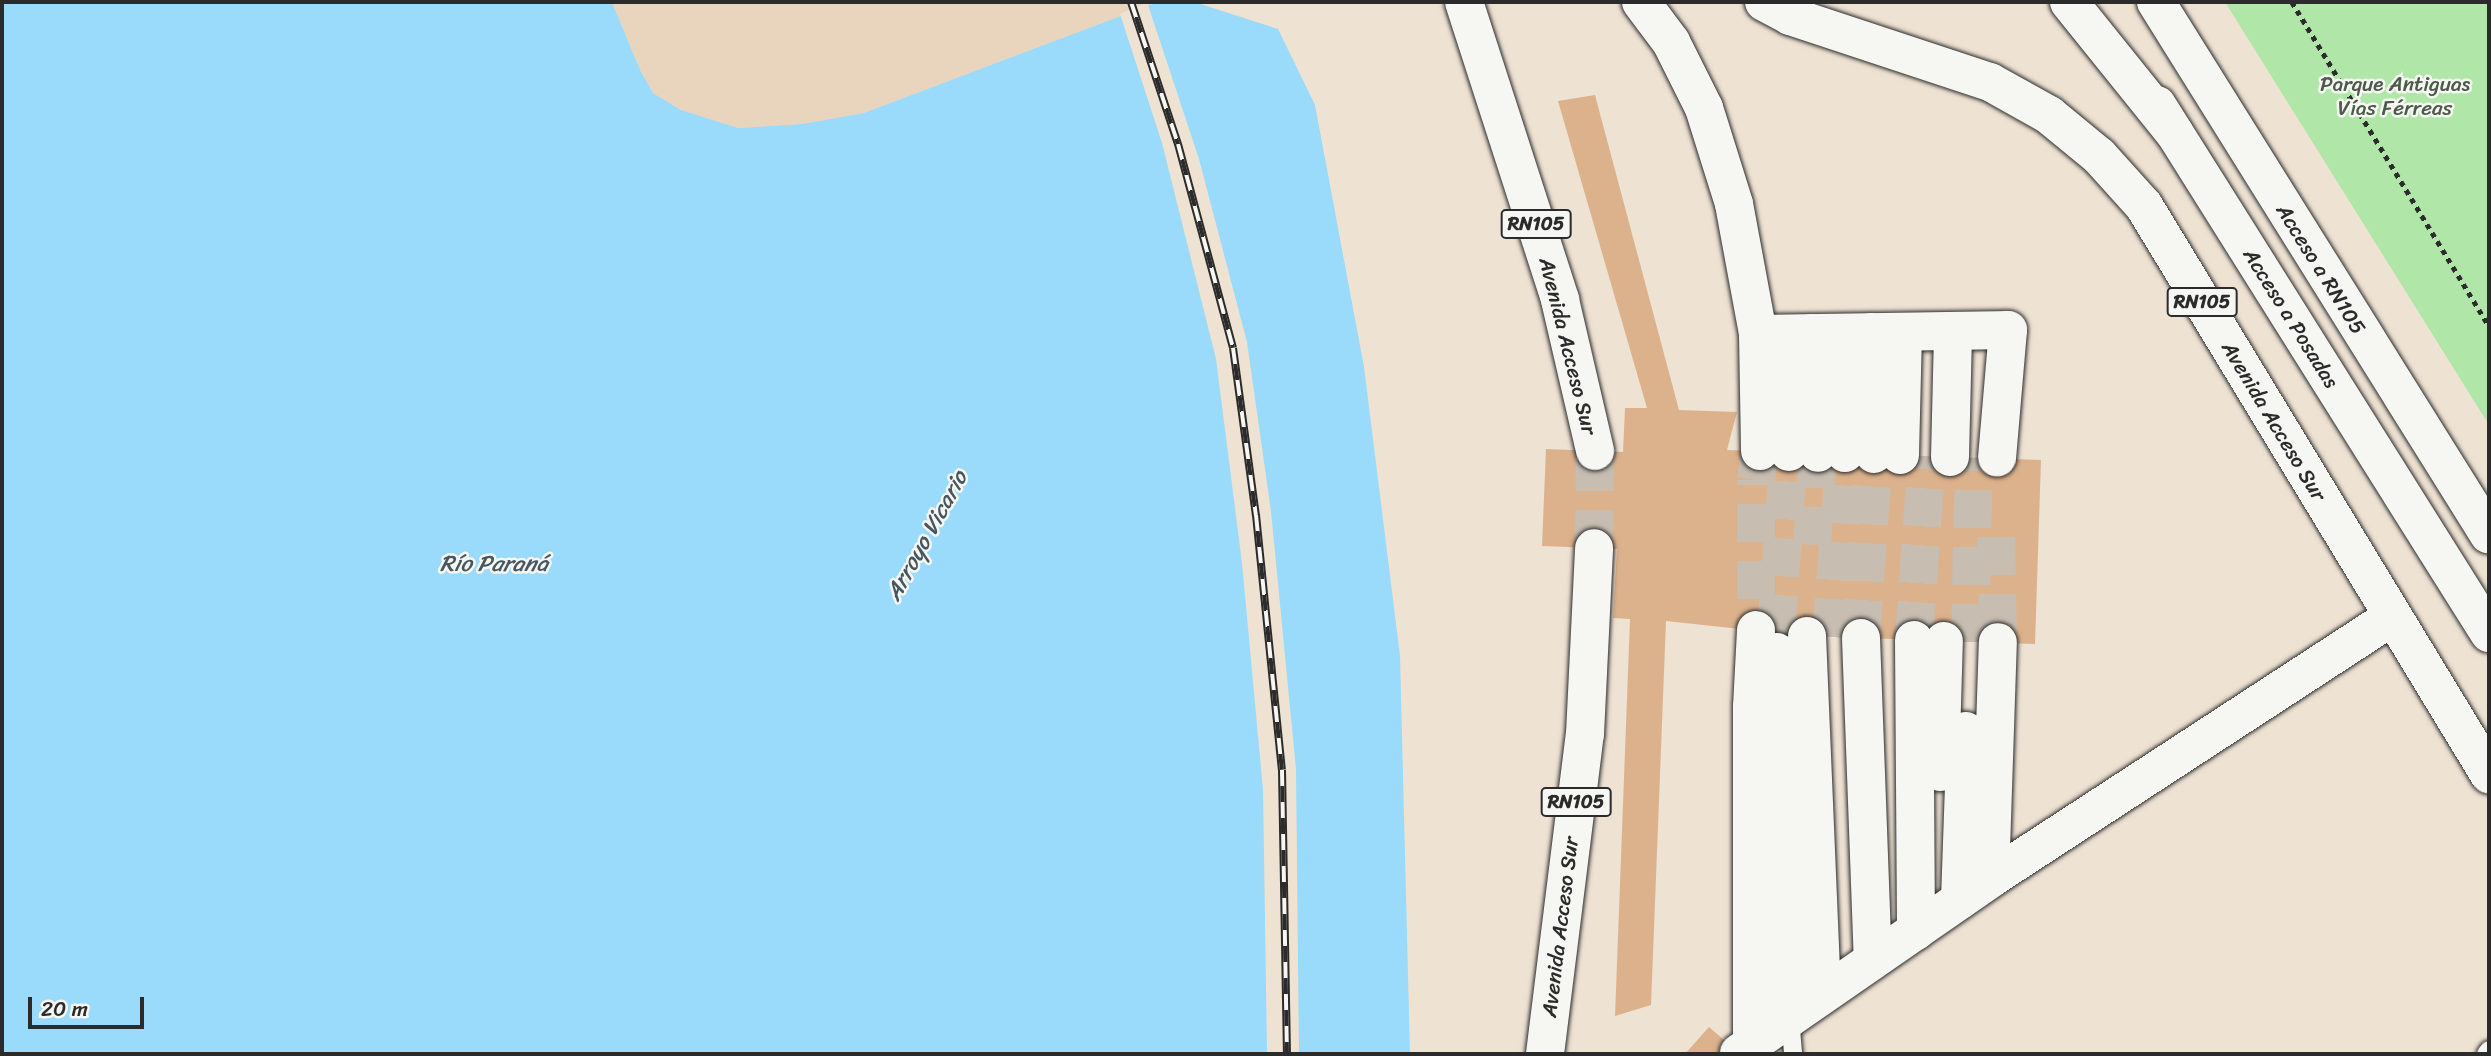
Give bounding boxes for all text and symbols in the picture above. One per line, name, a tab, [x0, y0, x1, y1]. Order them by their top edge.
park label: Parque Antiguas Vías Férreas	[2319, 71, 2471, 121]
street label: Acceso a RN105	[2271, 199, 2371, 339]
road number: RN105	[1499, 208, 1573, 240]
street label: Acceso a Posadas	[2238, 243, 2344, 393]
street label: Avenida Acceso Sur	[1534, 255, 1602, 437]
road number: RN105	[2165, 286, 2239, 318]
street label: Avenida Acceso Sur	[2216, 337, 2332, 505]
water label: Arroyo Vicario	[880, 466, 974, 606]
water label: Río Paraná	[440, 550, 548, 578]
road number: RN105	[1539, 786, 1613, 818]
street label: Avenida Acceso Sur	[1536, 835, 1584, 1019]
scale bar	[32, 982, 147, 1026]
text: 20 m	[41, 990, 88, 1028]

